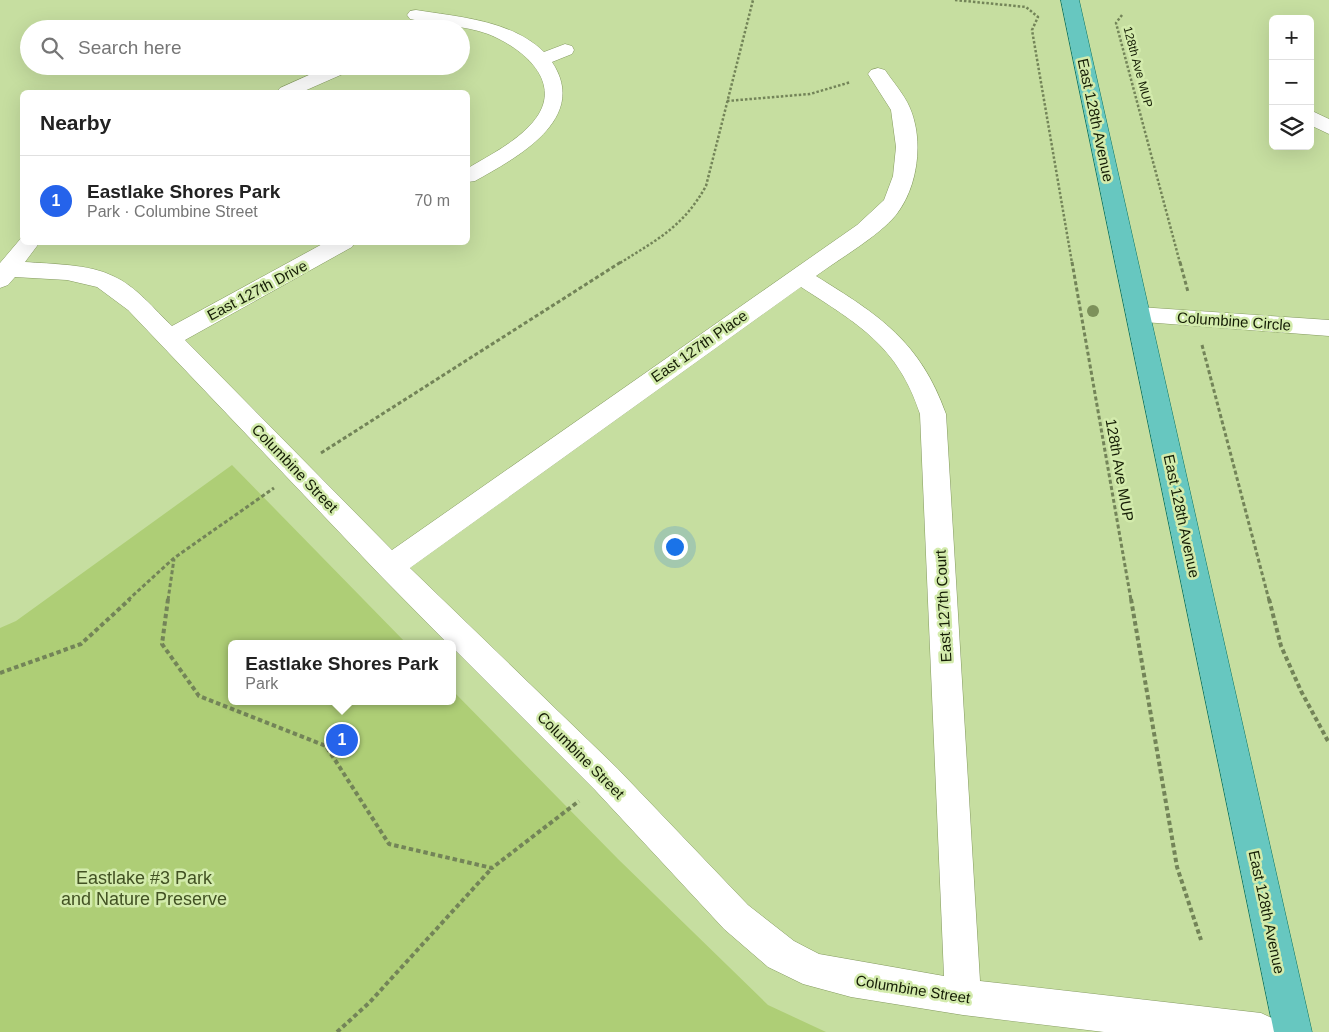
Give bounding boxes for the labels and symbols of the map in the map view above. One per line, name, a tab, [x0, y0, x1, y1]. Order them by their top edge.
street label: 128th Ave MUP	[1120, 25, 1156, 109]
street label: East 128th Avenue	[1075, 57, 1117, 183]
street label: East 127th Drive	[204, 256, 310, 324]
street label: East 127th Place	[648, 307, 750, 385]
street label: Columbine Circle	[1176, 309, 1292, 333]
street label: 128th Ave MUP	[1103, 417, 1137, 523]
street label: Columbine Street	[249, 420, 342, 516]
street label: East 128th Avenue	[1161, 453, 1203, 579]
your location	[662, 534, 688, 560]
street label: East 127th Court	[932, 549, 954, 663]
street label: Columbine Street	[534, 708, 629, 803]
pin: 1	[326, 721, 358, 759]
street label: East 128th Avenue	[1246, 849, 1288, 975]
park label: Eastlake #3 Park and Nature Preserve	[61, 868, 227, 909]
street label: Columbine Street	[854, 972, 972, 1007]

